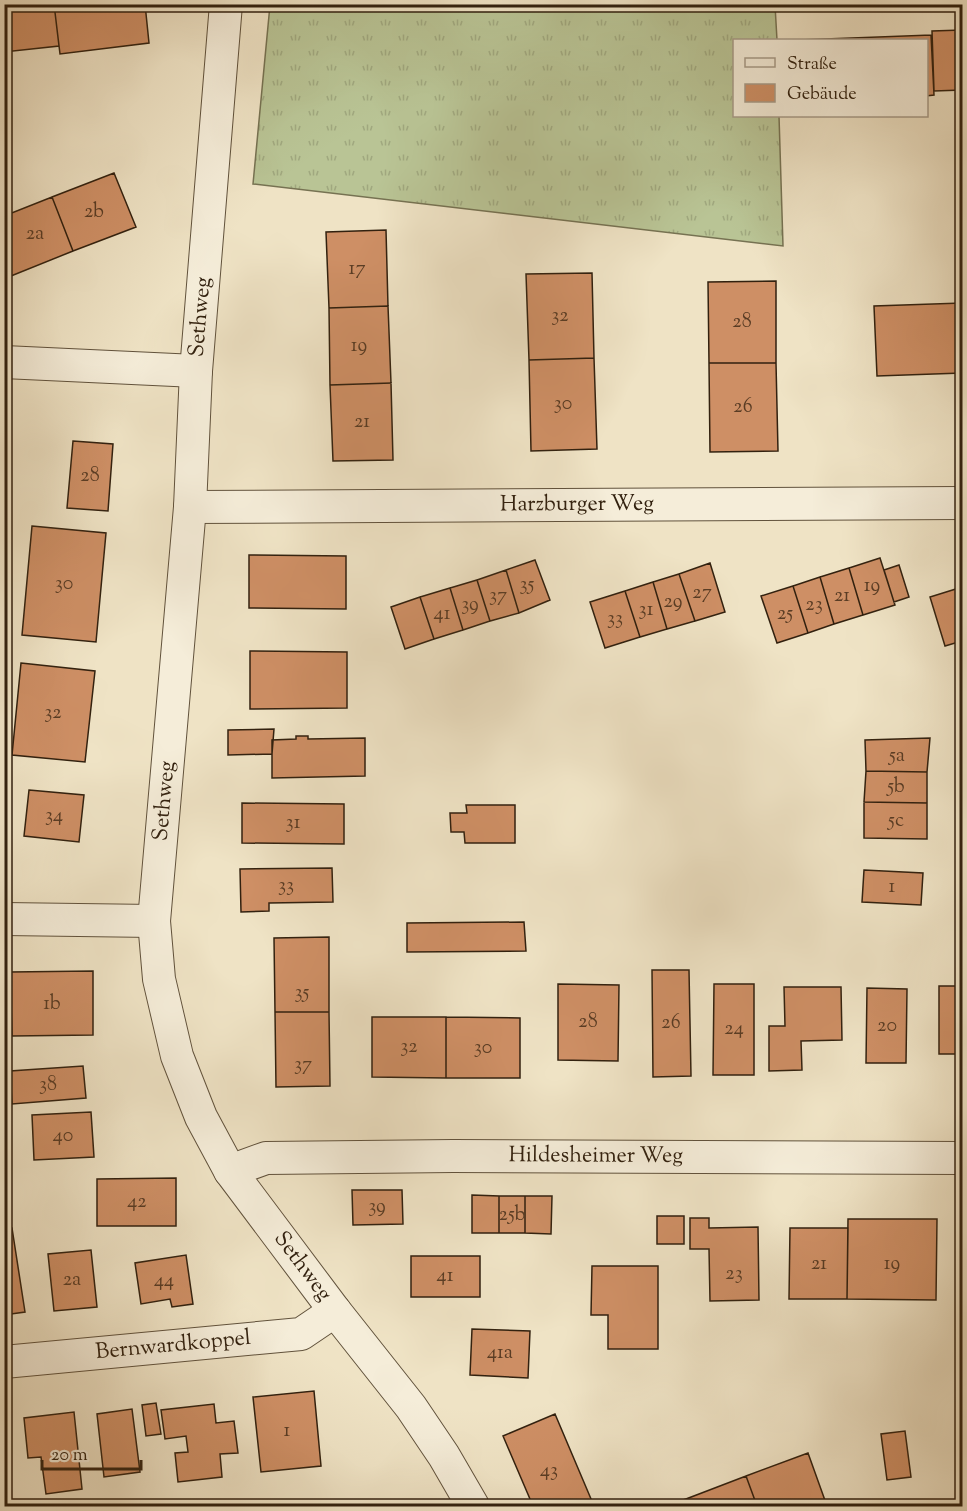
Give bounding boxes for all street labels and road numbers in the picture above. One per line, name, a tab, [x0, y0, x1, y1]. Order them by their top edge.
street label: Sethweg	[182, 275, 220, 358]
street label: Harzburger Weg	[500, 489, 654, 521]
street label: Sethweg	[146, 759, 184, 842]
street label: Hildesheimer Weg	[508, 1140, 683, 1173]
street label: Sethweg	[265, 1225, 339, 1309]
street label: Bernwardkoppel	[94, 1323, 252, 1369]

